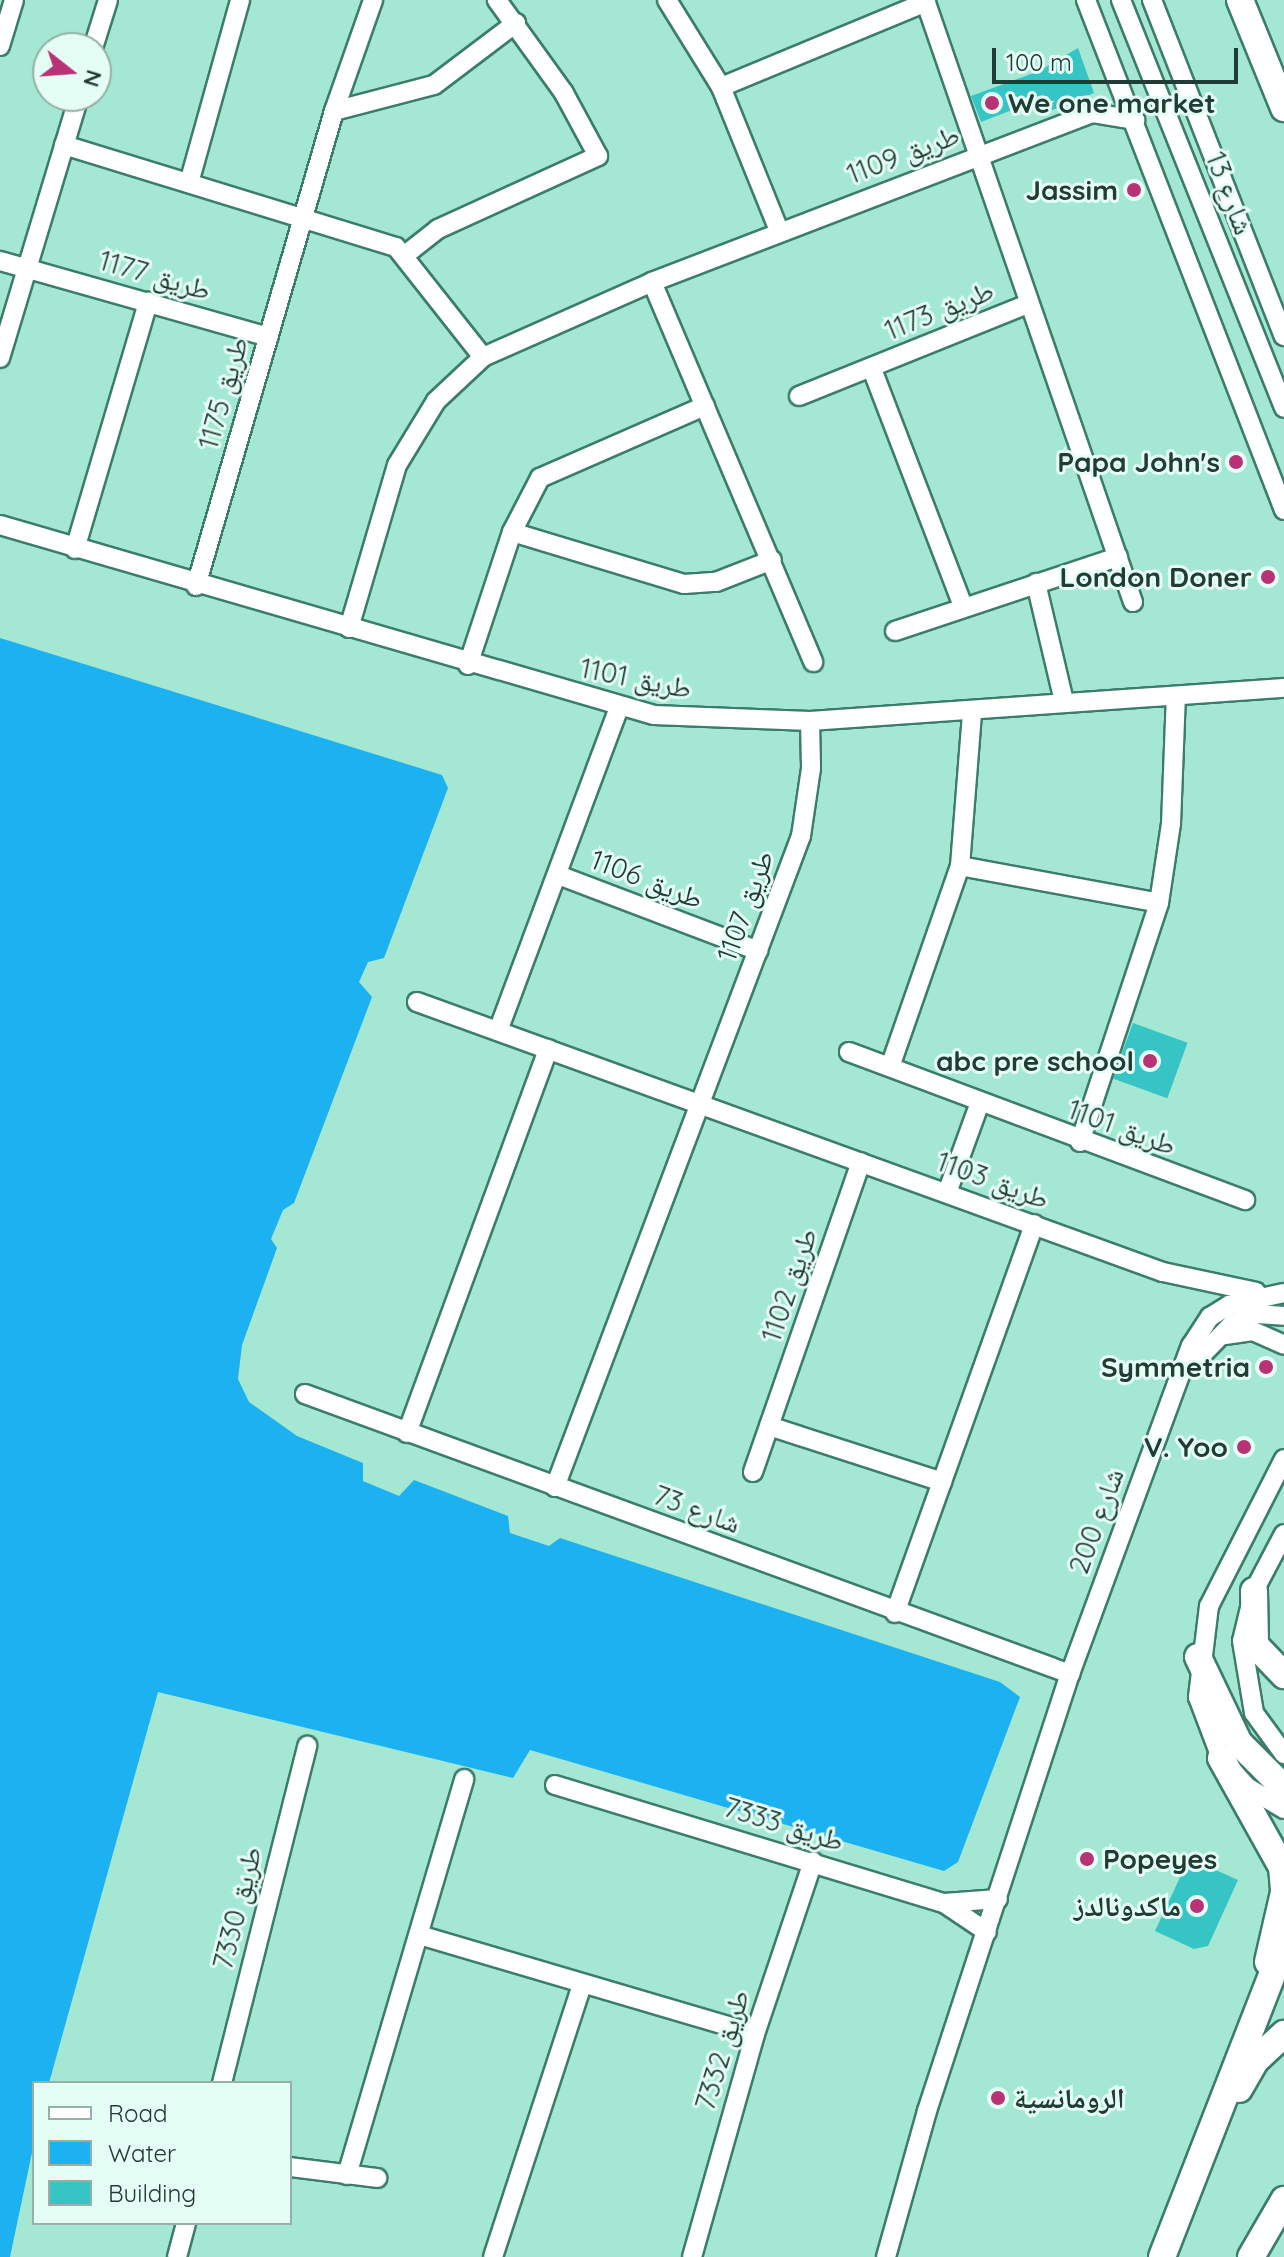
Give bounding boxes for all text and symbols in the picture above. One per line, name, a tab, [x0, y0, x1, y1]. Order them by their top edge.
north arrow	[32, 32, 112, 112]
scale bar	[996, 32, 1242, 82]
text: 100 m	[1006, 47, 1072, 77]
text: N	[77, 67, 109, 90]
place label: We one market	[1008, 86, 1216, 120]
marker: We one market	[983, 94, 1001, 112]
street label: طريق 1109	[842, 117, 964, 191]
street label: شارع 13	[1199, 147, 1261, 239]
place label: Jassim	[1026, 173, 1118, 207]
marker: Jassim	[1125, 181, 1143, 199]
street label: طريق 1177	[95, 243, 215, 307]
street label: طريق 1173	[879, 273, 999, 347]
street label: طريق 1175	[191, 333, 255, 453]
place label: Papa John's	[1057, 445, 1220, 479]
marker: Papa John's	[1227, 453, 1245, 471]
place label: London Doner	[1059, 560, 1252, 594]
marker: London Doner	[1259, 568, 1277, 586]
street label: طريق 1101	[577, 651, 695, 705]
street label: طريق 1106	[586, 842, 708, 916]
street label: طريق 1107	[710, 846, 780, 966]
place label: abc pre school	[936, 1044, 1134, 1078]
marker: abc pre school	[1141, 1052, 1159, 1070]
street label: طريق 1101	[1063, 1092, 1181, 1162]
street label: طريق 1103	[932, 1144, 1054, 1216]
street label: طريق 1102	[754, 1224, 824, 1346]
place label: Symmetria	[1101, 1350, 1250, 1384]
marker: Symmetria	[1257, 1358, 1275, 1376]
place label: V. Yoo	[1144, 1430, 1228, 1464]
marker: V. Yoo	[1235, 1438, 1253, 1456]
street label: شارع 200	[1061, 1464, 1131, 1578]
street label: شارع 73	[649, 1478, 745, 1540]
street label: طريق 7333	[720, 1790, 848, 1858]
place label: Popeyes	[1103, 1842, 1217, 1876]
street label: طريق 7330	[206, 1843, 268, 1973]
marker: Popeyes	[1078, 1850, 1096, 1868]
place label: ماكدونالدز	[1074, 1889, 1181, 1923]
marker: ماكدونالدز	[1188, 1897, 1206, 1915]
street label: طريق 7332	[688, 1986, 756, 2114]
legend	[32, 2081, 292, 2225]
place label: الرومانسية	[1014, 2081, 1125, 2115]
marker: الرومانسية	[989, 2089, 1007, 2107]
text: Road	[108, 2098, 168, 2128]
text: Water	[108, 2138, 176, 2168]
text: Building	[108, 2178, 196, 2208]

